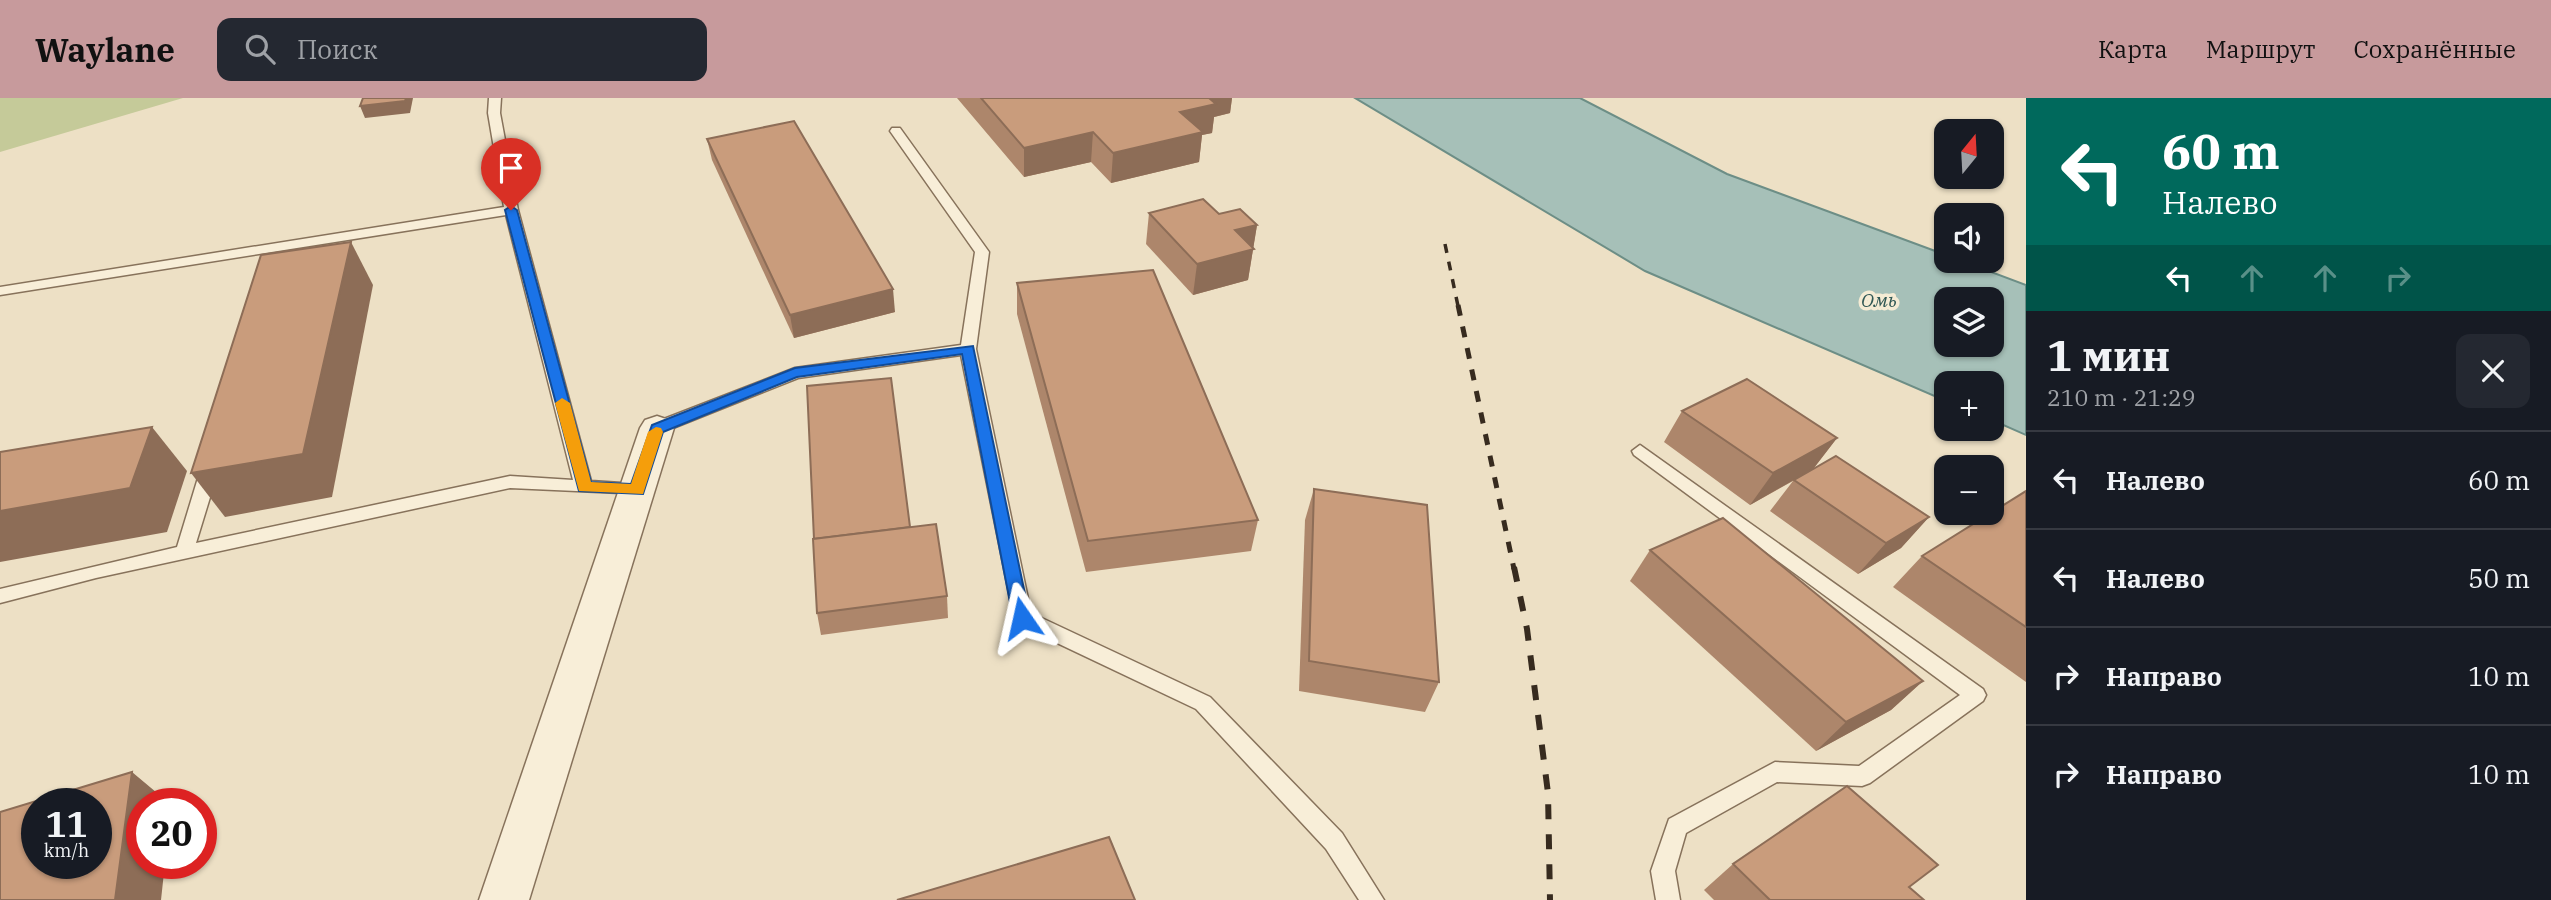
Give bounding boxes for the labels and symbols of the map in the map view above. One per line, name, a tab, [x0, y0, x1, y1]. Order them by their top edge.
north arrow	[1934, 119, 2004, 189]
pin	[481, 138, 541, 210]
water label: Омь	[1861, 288, 1897, 312]
position arrow	[985, 581, 1059, 655]
speed limit sign: 20	[126, 788, 217, 879]

